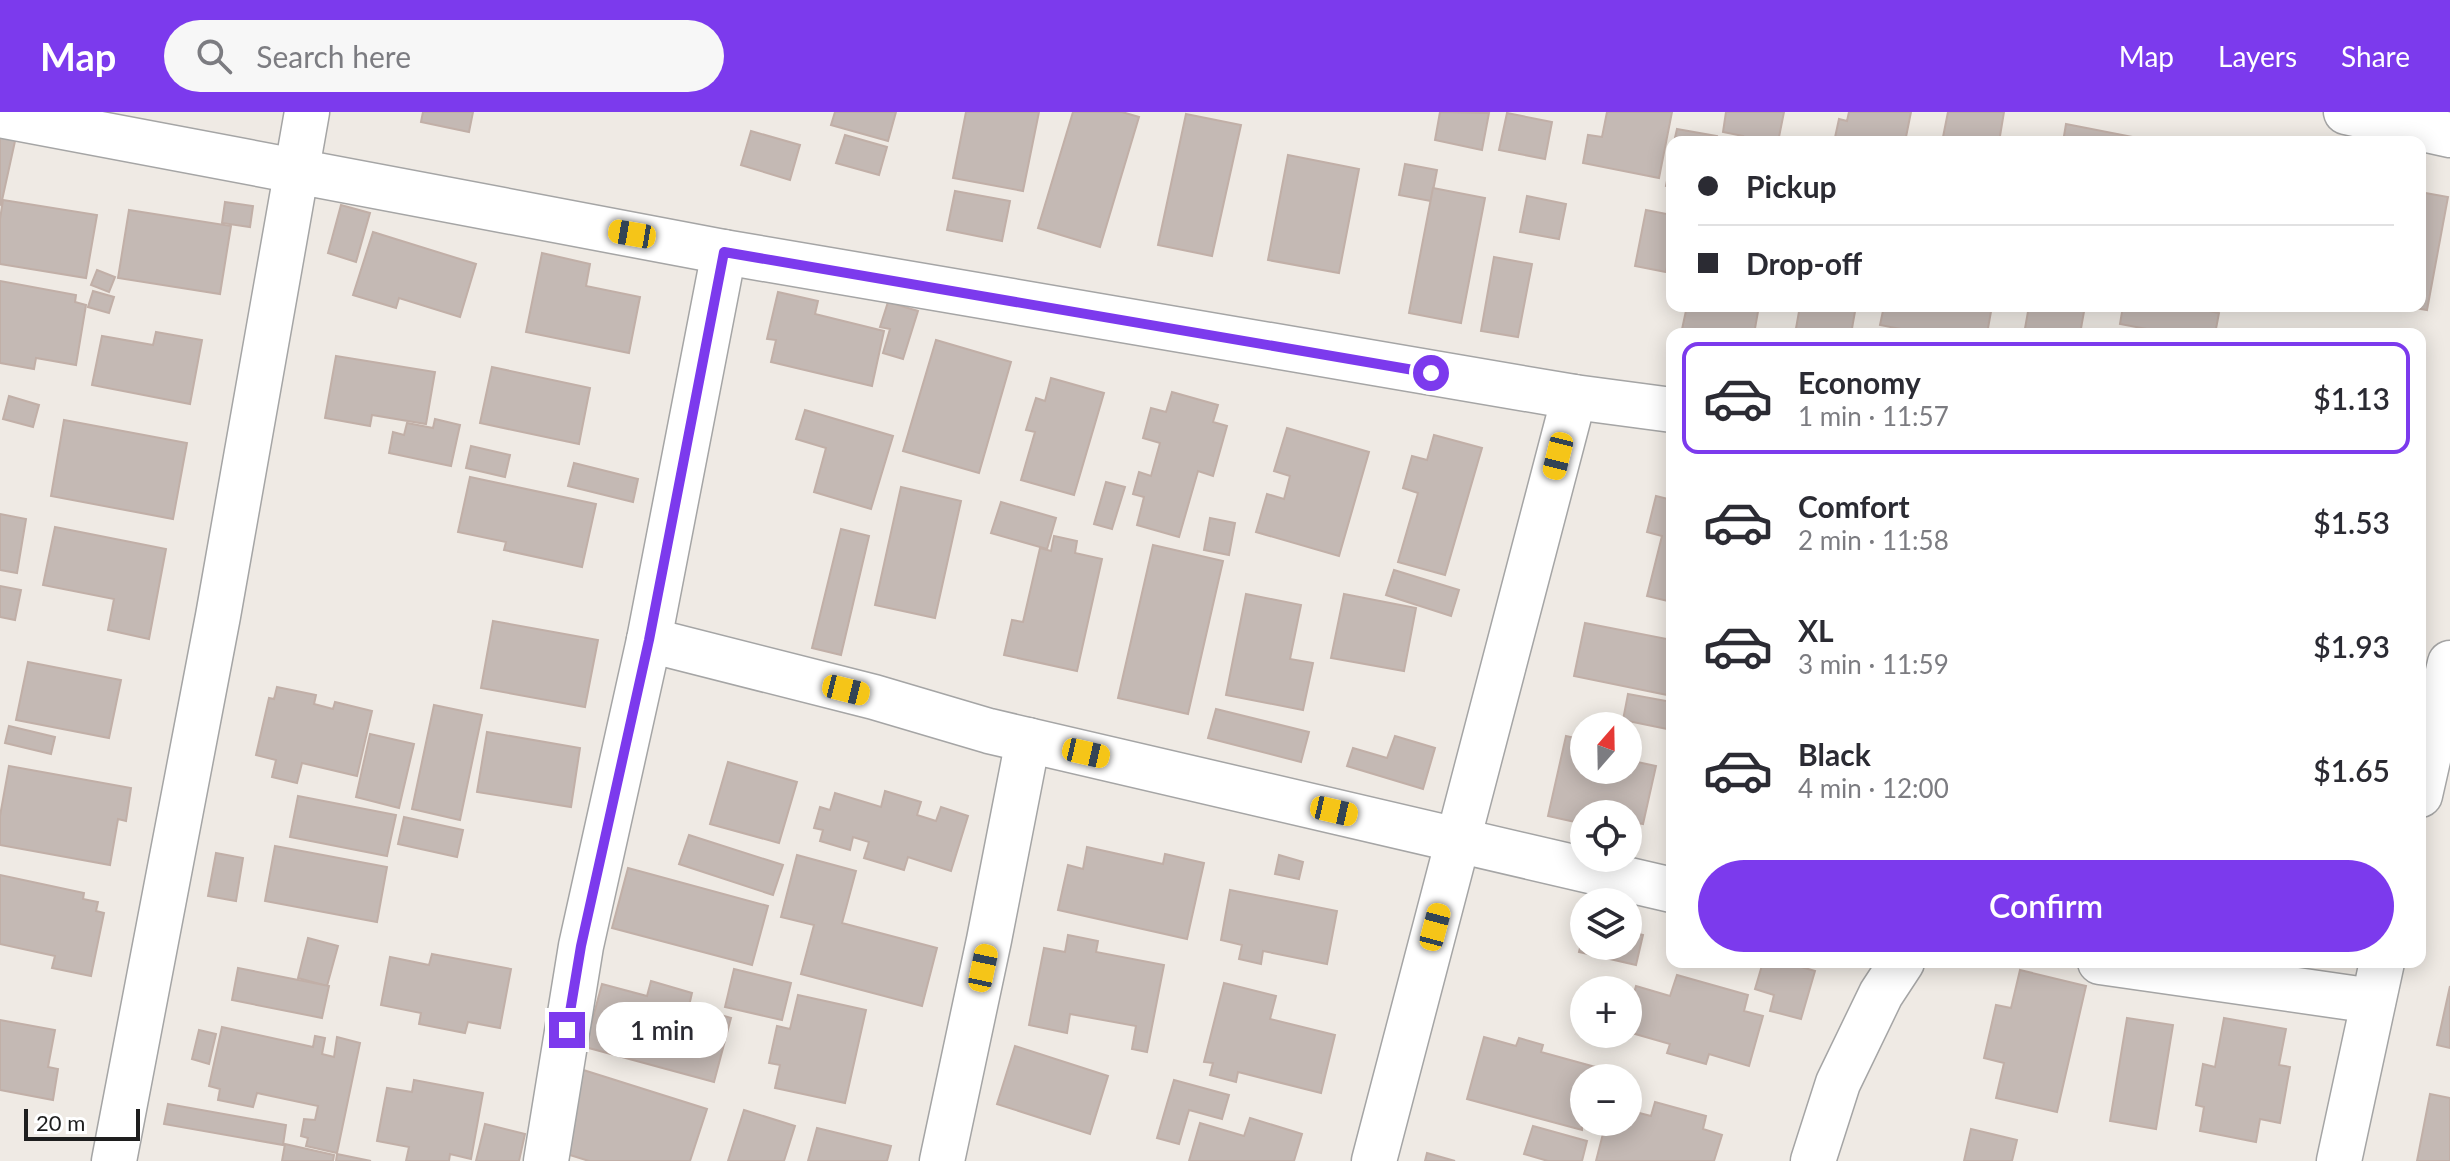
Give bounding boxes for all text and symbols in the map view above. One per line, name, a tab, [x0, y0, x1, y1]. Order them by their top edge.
search box	[164, 20, 724, 92]
text: Map	[40, 33, 116, 79]
icon: search	[192, 34, 236, 78]
text: Search here	[256, 38, 411, 74]
text: Map	[2119, 39, 2174, 73]
text: Layers	[2218, 39, 2297, 73]
text: Share	[2341, 39, 2410, 73]
text: Pickup	[1746, 168, 1837, 204]
car	[606, 218, 658, 250]
text: Drop-off	[1746, 245, 1862, 281]
route start	[1413, 355, 1449, 391]
icon: car	[1702, 362, 1774, 434]
text: Economy	[1798, 364, 1921, 400]
text: $1.13	[2313, 380, 2390, 416]
text: 1 min · 11:57	[1798, 400, 1949, 432]
car	[1541, 430, 1575, 482]
icon: car	[1702, 486, 1774, 558]
text: Comfort	[1798, 488, 1910, 524]
text: $1.53	[2313, 504, 2390, 540]
text: 2 min · 11:58	[1798, 524, 1949, 556]
icon: car	[1702, 610, 1774, 682]
text: XL	[1798, 612, 1834, 648]
text: $1.93	[2313, 628, 2390, 664]
text: 3 min · 11:59	[1798, 648, 1949, 680]
car	[820, 673, 872, 707]
north arrow	[1570, 712, 1642, 784]
map controls	[1570, 712, 1642, 1136]
icon: car	[1702, 734, 1774, 806]
car	[1060, 736, 1112, 770]
text: Black	[1798, 736, 1871, 772]
text: $1.65	[2313, 752, 2390, 788]
text: 4 min · 12:00	[1798, 772, 1949, 804]
car	[1308, 794, 1360, 828]
button: locate	[1570, 800, 1642, 872]
button: Confirm	[1698, 860, 2394, 952]
button: layers	[1570, 888, 1642, 960]
car	[1417, 901, 1453, 953]
car	[966, 942, 1000, 994]
button: +	[1570, 976, 1642, 1048]
callout: 1 min	[595, 1002, 727, 1058]
route end	[549, 1012, 585, 1048]
text: 1 min	[630, 1014, 694, 1046]
button: −	[1570, 1064, 1642, 1136]
scale bar	[24, 1105, 140, 1141]
text: 20 m	[36, 1109, 85, 1136]

